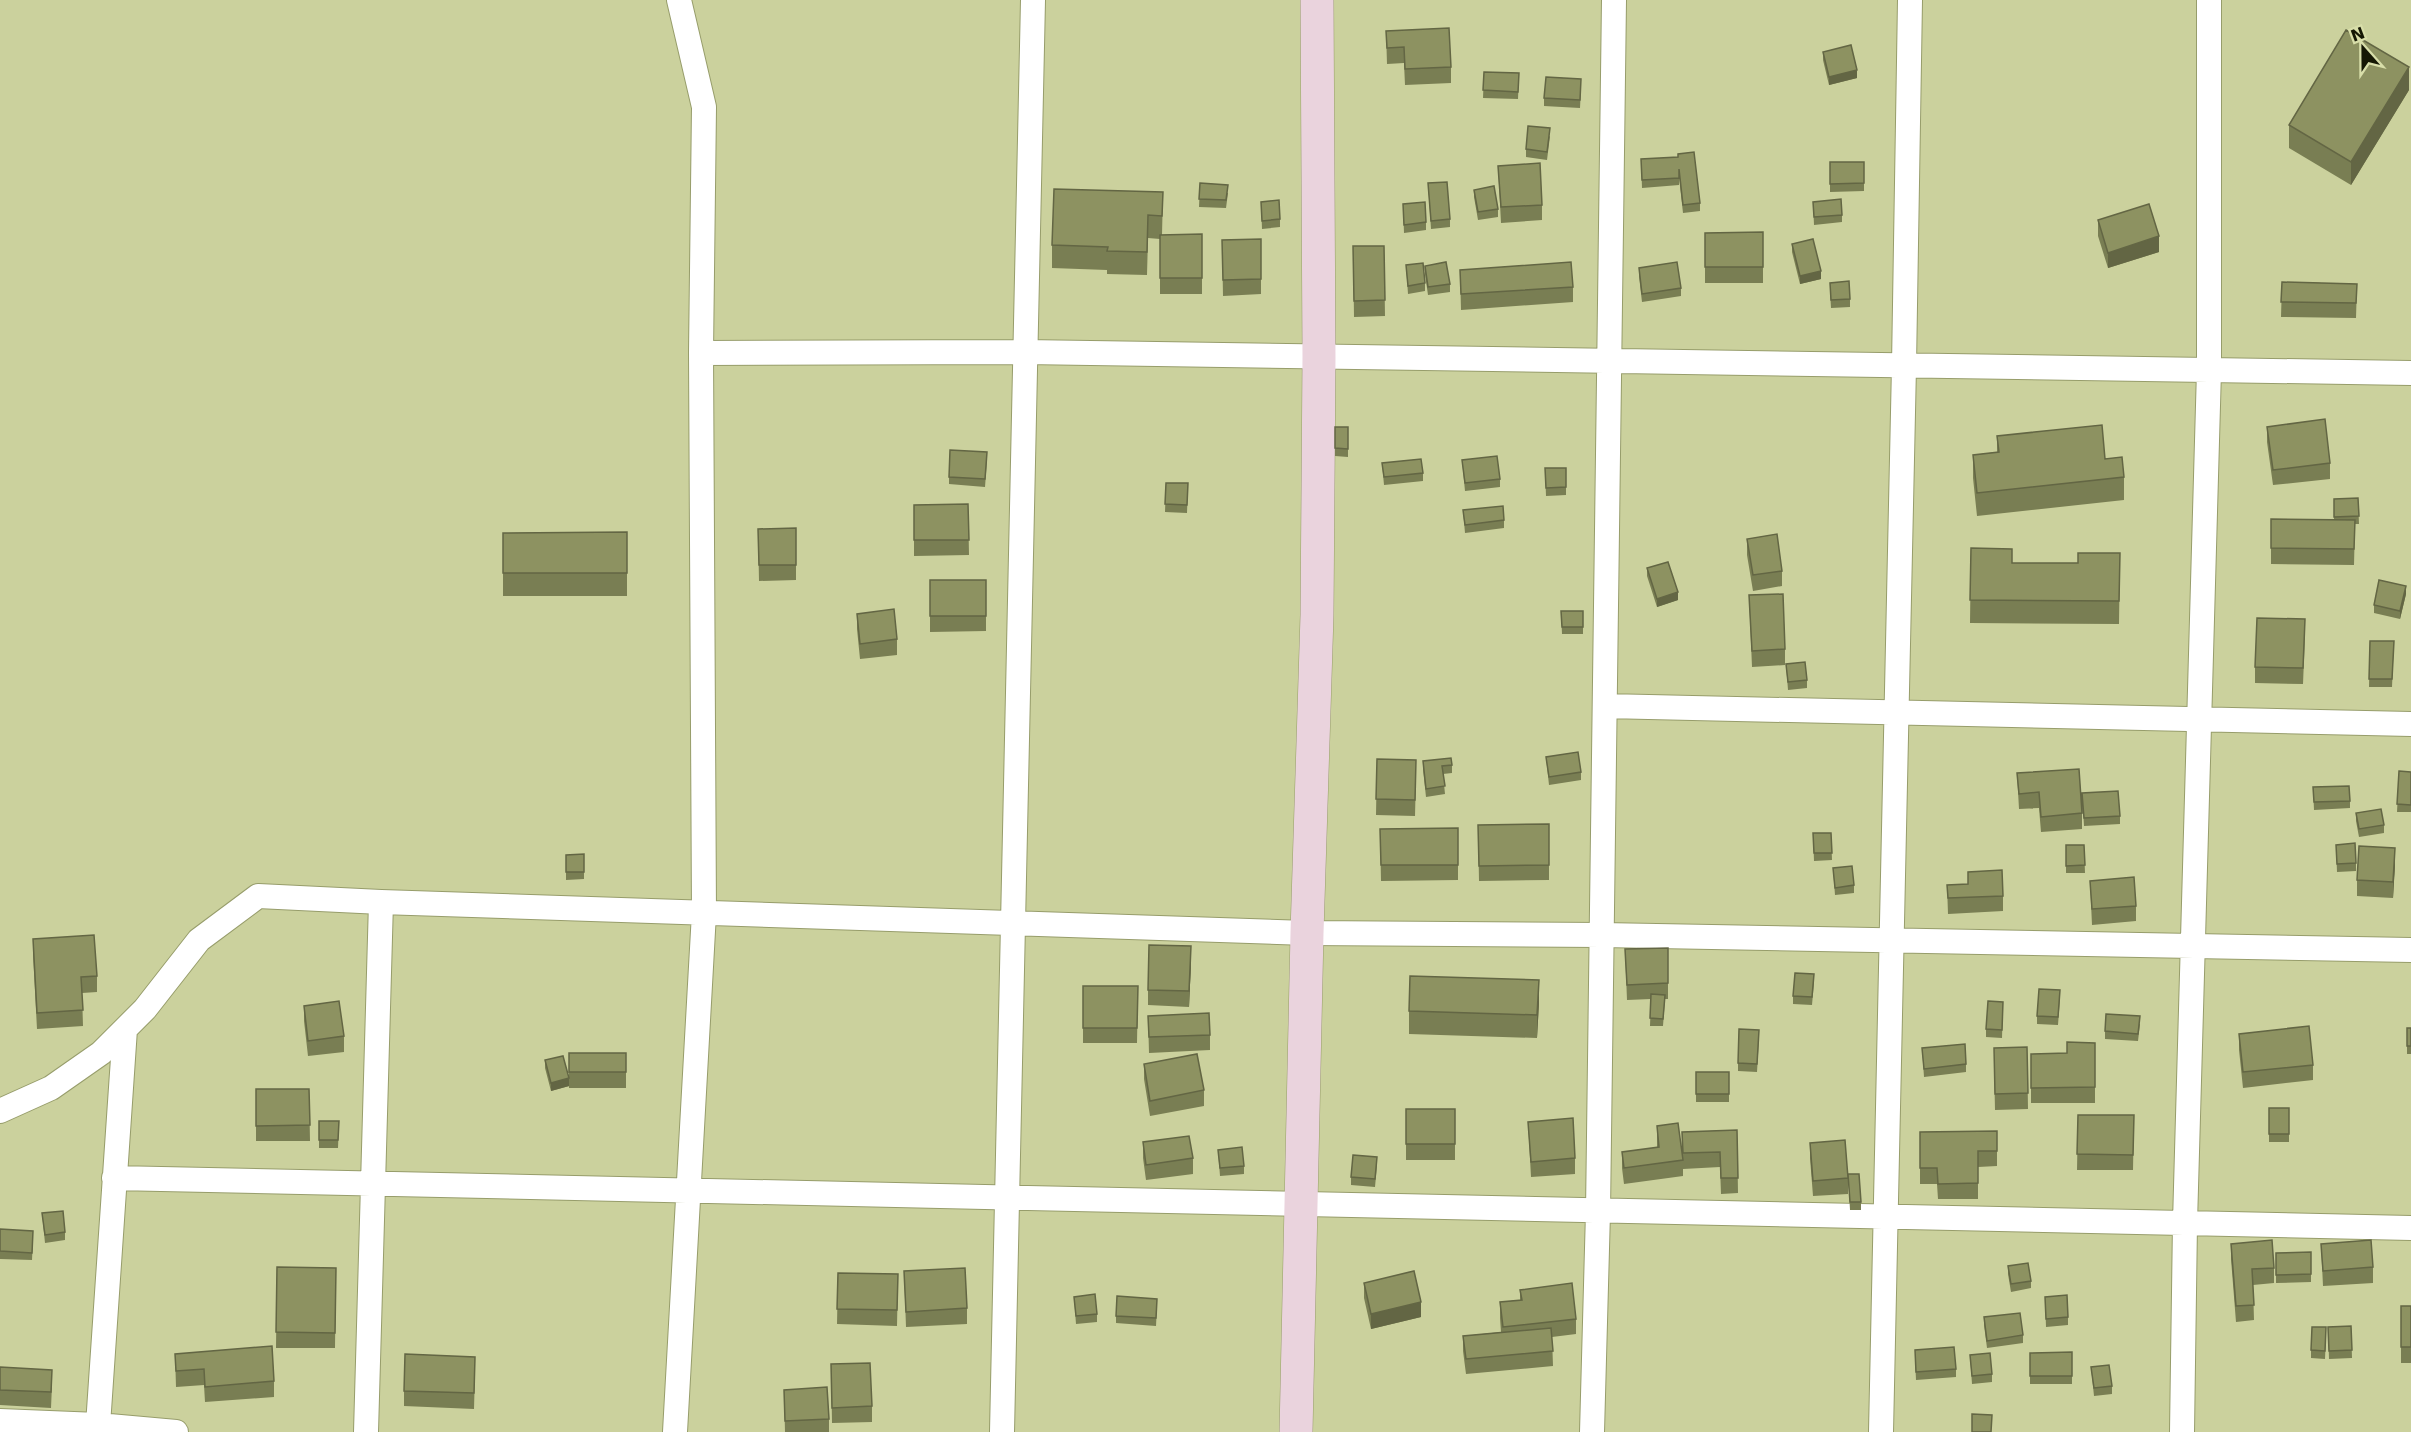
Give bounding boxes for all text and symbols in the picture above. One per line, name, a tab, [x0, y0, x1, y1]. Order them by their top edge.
north arrow	[2333, 18, 2393, 78]
text: N	[2348, 23, 2367, 46]

